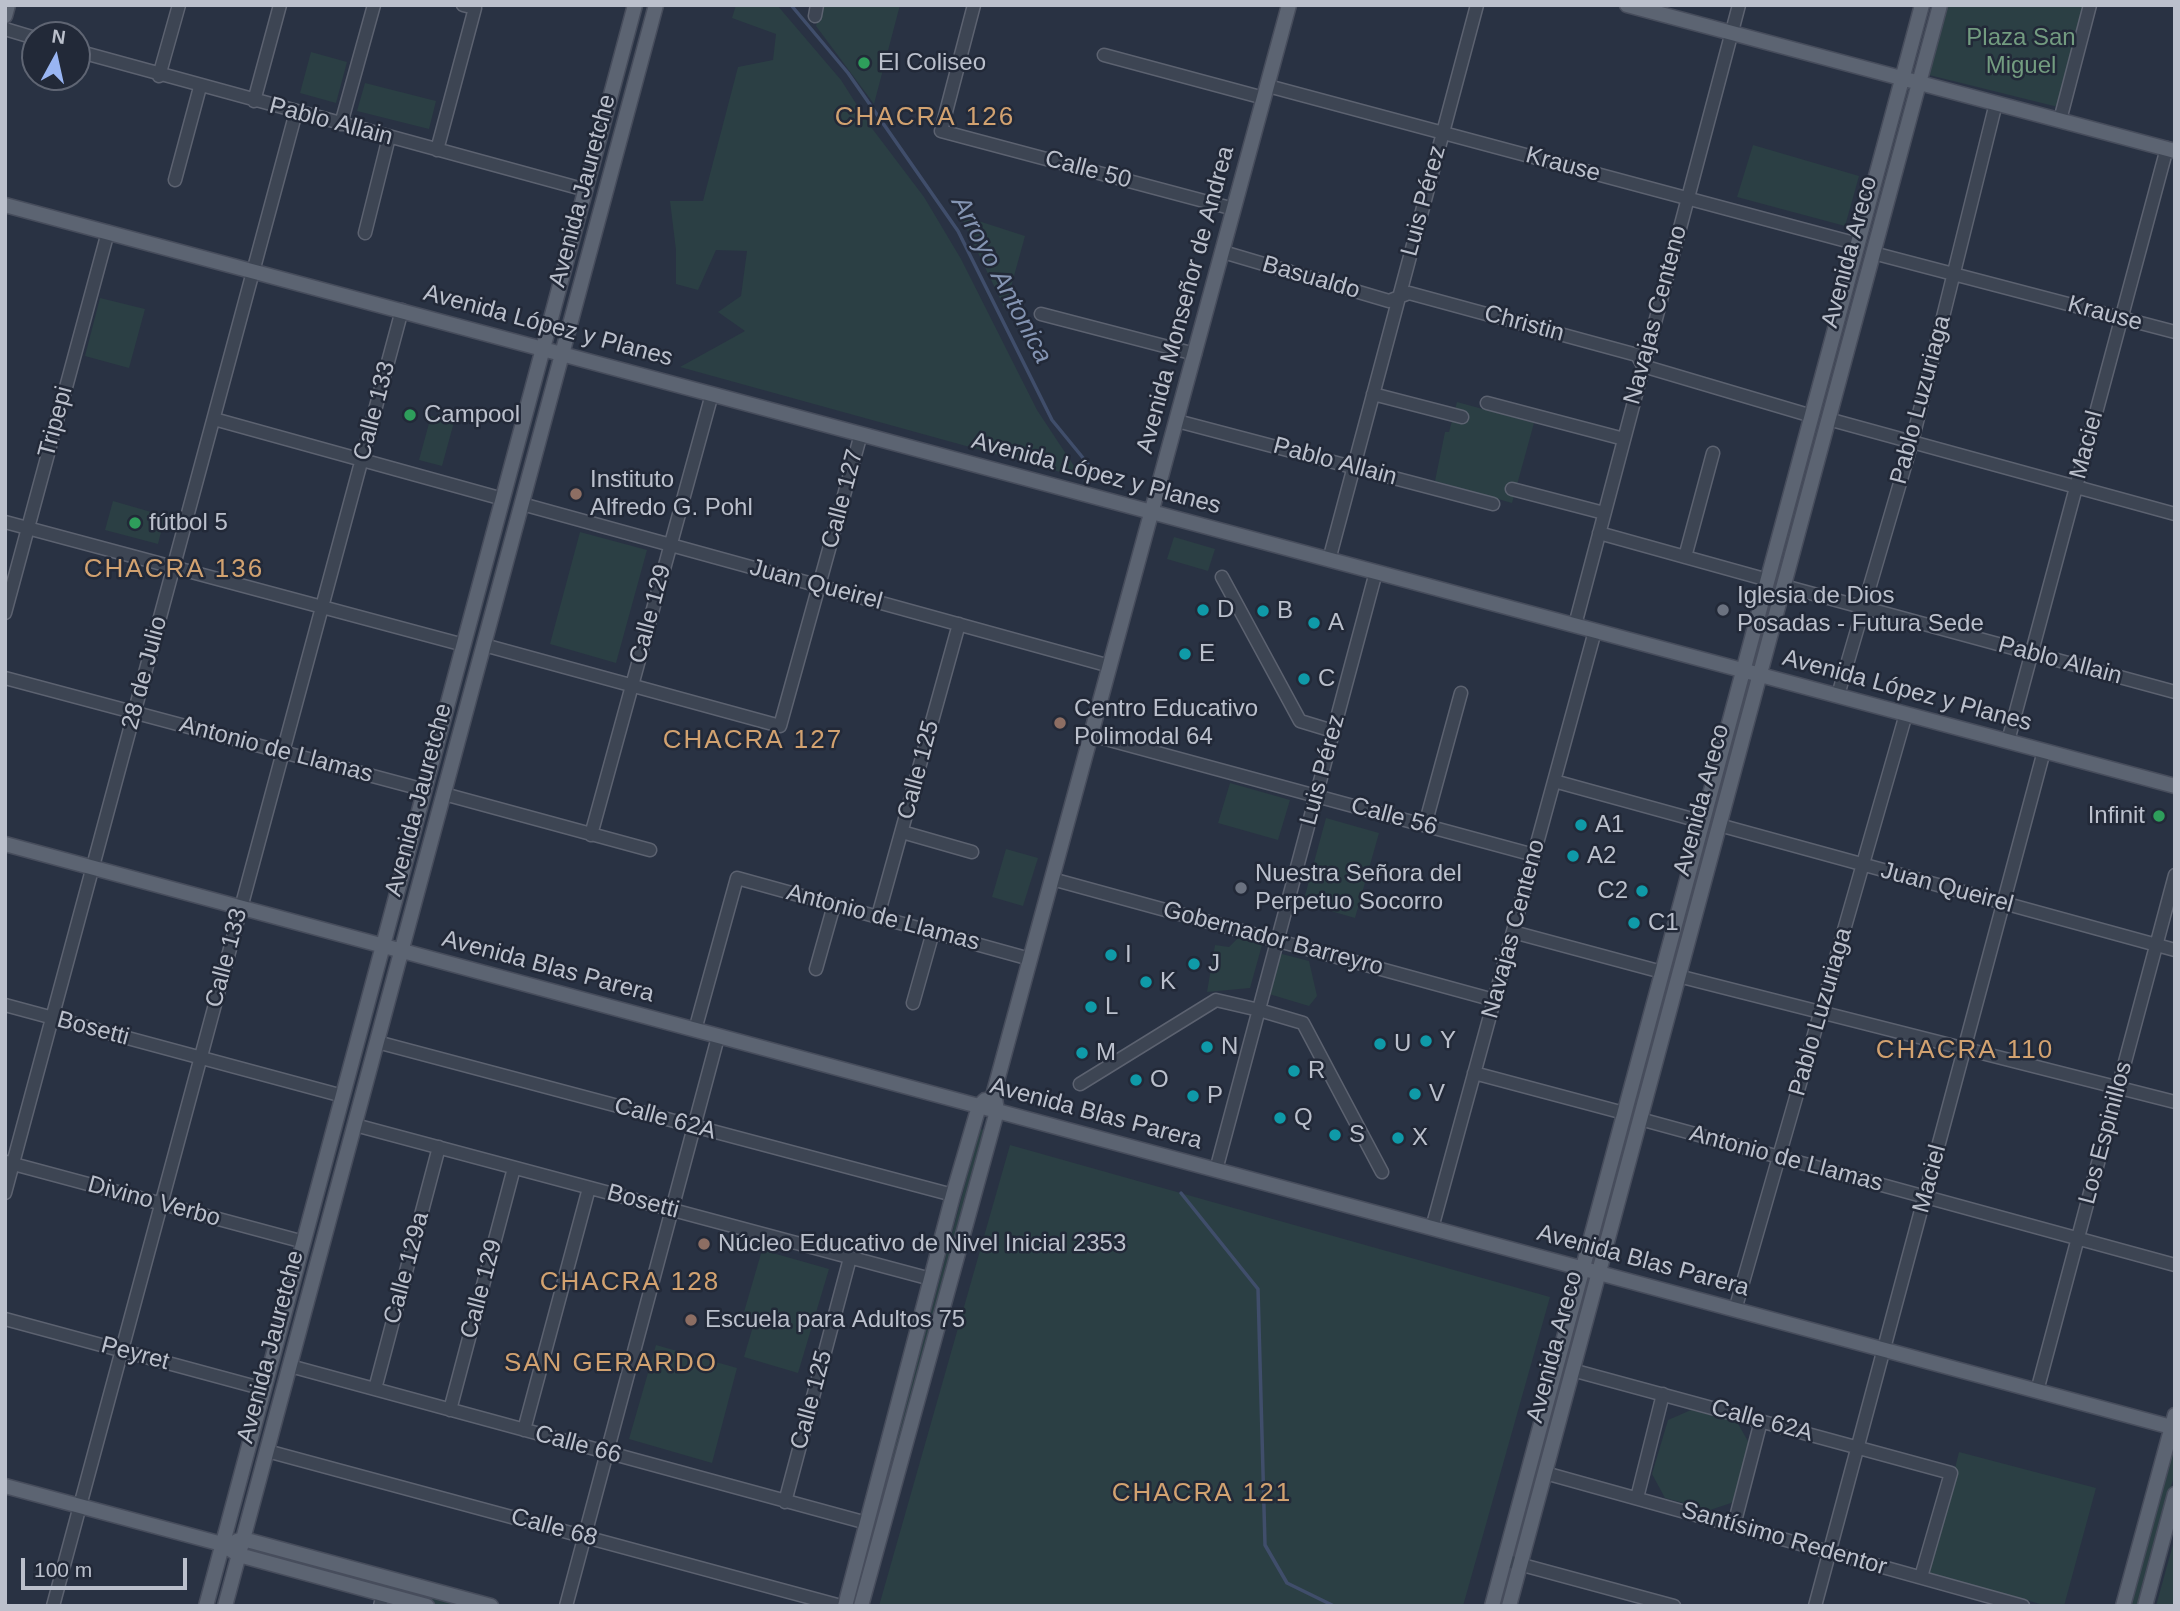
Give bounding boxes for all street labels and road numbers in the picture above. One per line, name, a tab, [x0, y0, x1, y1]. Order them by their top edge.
street label: Avenida Jauretche	[543, 91, 623, 291]
street label: Pablo Allain	[266, 92, 396, 152]
street label: Krause	[1523, 141, 1603, 189]
street label: Avenida Monseñor de Andrea	[1131, 143, 1241, 457]
street label: Luis Pérez	[1395, 143, 1453, 259]
street label: Calle 50	[1042, 145, 1134, 195]
street label: Avenida Areco	[1816, 173, 1884, 331]
street label: Navajas Centeno	[1618, 222, 1694, 408]
street label: Basualdo	[1259, 250, 1363, 306]
street label: Avenida López y Planes	[420, 279, 676, 373]
street label: Krause	[2065, 290, 2145, 338]
street label: Christin	[1481, 300, 1567, 348]
street label: Pablo Luzuriaga	[1885, 312, 1957, 488]
street label: Calle 133	[348, 358, 402, 464]
street label: Tripepi	[33, 383, 79, 461]
street label: Maciel	[2064, 408, 2110, 482]
street label: Avenida López y Planes	[968, 427, 1224, 521]
street label: Pablo Allain	[1270, 432, 1400, 492]
street label: Calle 127	[816, 446, 870, 552]
street label: Juan Queirel	[747, 553, 885, 617]
street label: Calle 129	[624, 561, 678, 667]
street label: 28 de Julio	[116, 613, 174, 733]
street label: Pablo Allain	[1995, 631, 2125, 691]
street label: Avenida López y Planes	[1779, 644, 2035, 738]
street label: Avenida Jauretche	[379, 700, 459, 900]
street label: Antonio de Llamas	[176, 710, 376, 790]
street label: Luis Pérez	[1294, 712, 1352, 828]
street label: Calle 125	[892, 717, 946, 823]
street label: Avenida Areco	[1668, 721, 1736, 879]
street label: Calle 56	[1348, 792, 1440, 842]
street label: Navajas Centeno	[1476, 836, 1552, 1022]
street label: Juan Queirel	[1878, 856, 2016, 920]
street label: Antonio de Llamas	[783, 878, 983, 958]
street label: Gobernador Barreyro	[1160, 896, 1386, 982]
street label: Calle 133	[200, 905, 254, 1011]
street label: Avenida Blas Parera	[439, 925, 657, 1009]
street label: Pablo Luzuriaga	[1783, 925, 1859, 1099]
street label: Bosetti	[54, 1006, 132, 1052]
street label: Los Espinillos	[2073, 1058, 2139, 1208]
street label: Avenida Blas Parera	[987, 1072, 1205, 1156]
street label: Calle 62A	[611, 1092, 719, 1146]
street label: Antonio de Llamas	[1686, 1119, 1886, 1199]
street label: Maciel	[1907, 1142, 1953, 1216]
street label: Divino Verbo	[85, 1170, 223, 1234]
street label: Bosetti	[604, 1179, 682, 1225]
street label: Calle 129a	[378, 1209, 436, 1327]
street label: Avenida Blas Parera	[1534, 1219, 1752, 1303]
street label: Calle 129	[455, 1236, 509, 1342]
street label: Avenida Jauretche	[231, 1247, 311, 1447]
street label: Avenida Areco	[1521, 1268, 1589, 1426]
street label: Peyret	[98, 1331, 172, 1377]
street label: Calle 125	[785, 1347, 839, 1453]
street label: Calle 62A	[1708, 1394, 1816, 1448]
street label: Calle 66	[532, 1420, 624, 1470]
street label: Santísimo Redentor	[1678, 1496, 1890, 1582]
street label: Calle 68	[508, 1503, 600, 1553]

